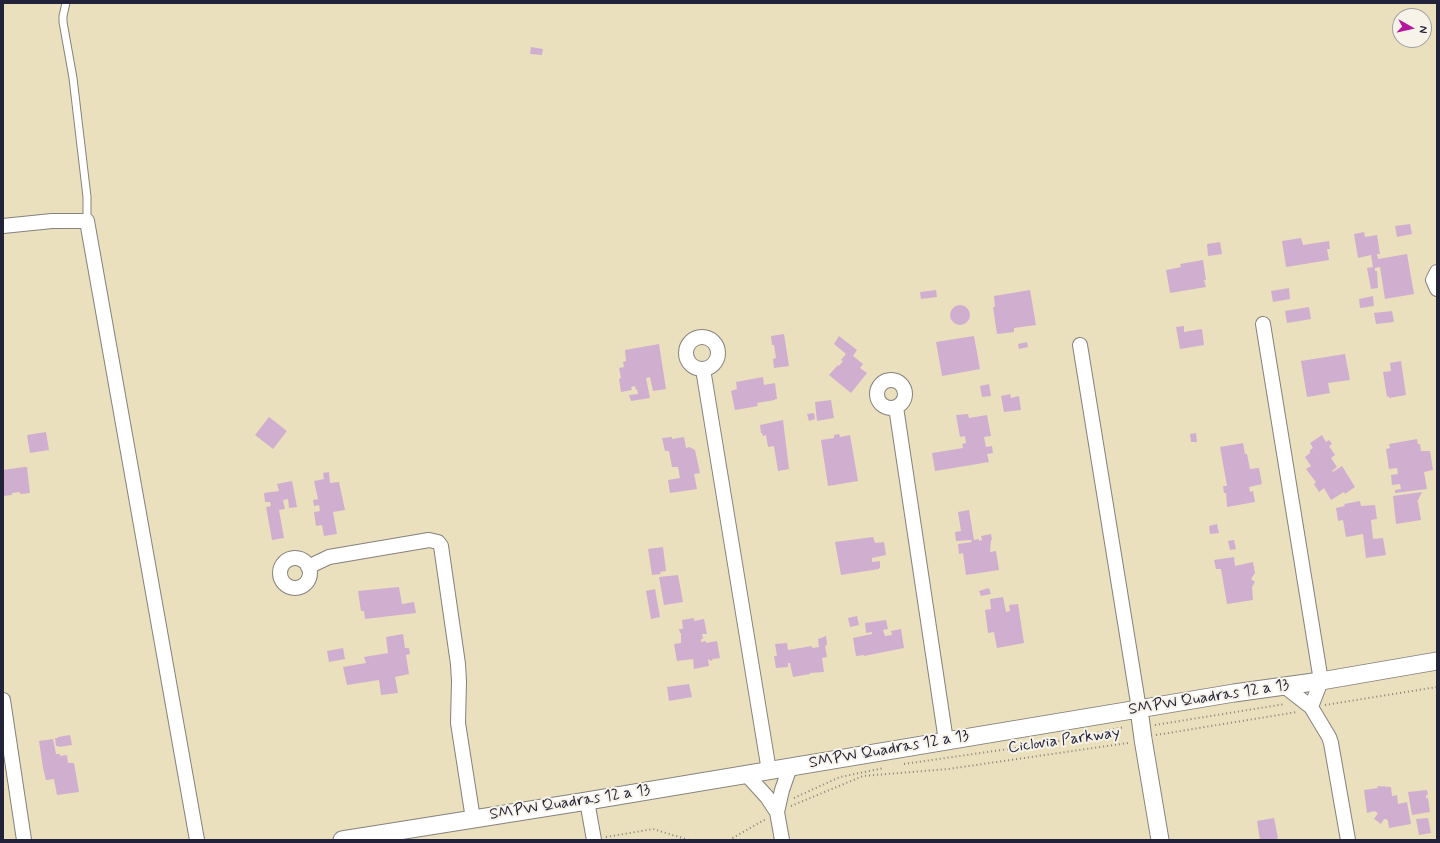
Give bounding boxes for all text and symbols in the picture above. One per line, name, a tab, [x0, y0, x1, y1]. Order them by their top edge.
north arrow	[1392, 8, 1432, 48]
text: N	[1415, 25, 1430, 34]
street label: SMPW Quadras 12 a 13	[1127, 676, 1291, 720]
street label: Ciclovia Parkway	[1007, 724, 1121, 758]
street label: SMPW Quadras 12 a 13	[807, 726, 971, 774]
street label: SMPW Quadras 12 a 13	[488, 781, 652, 825]

